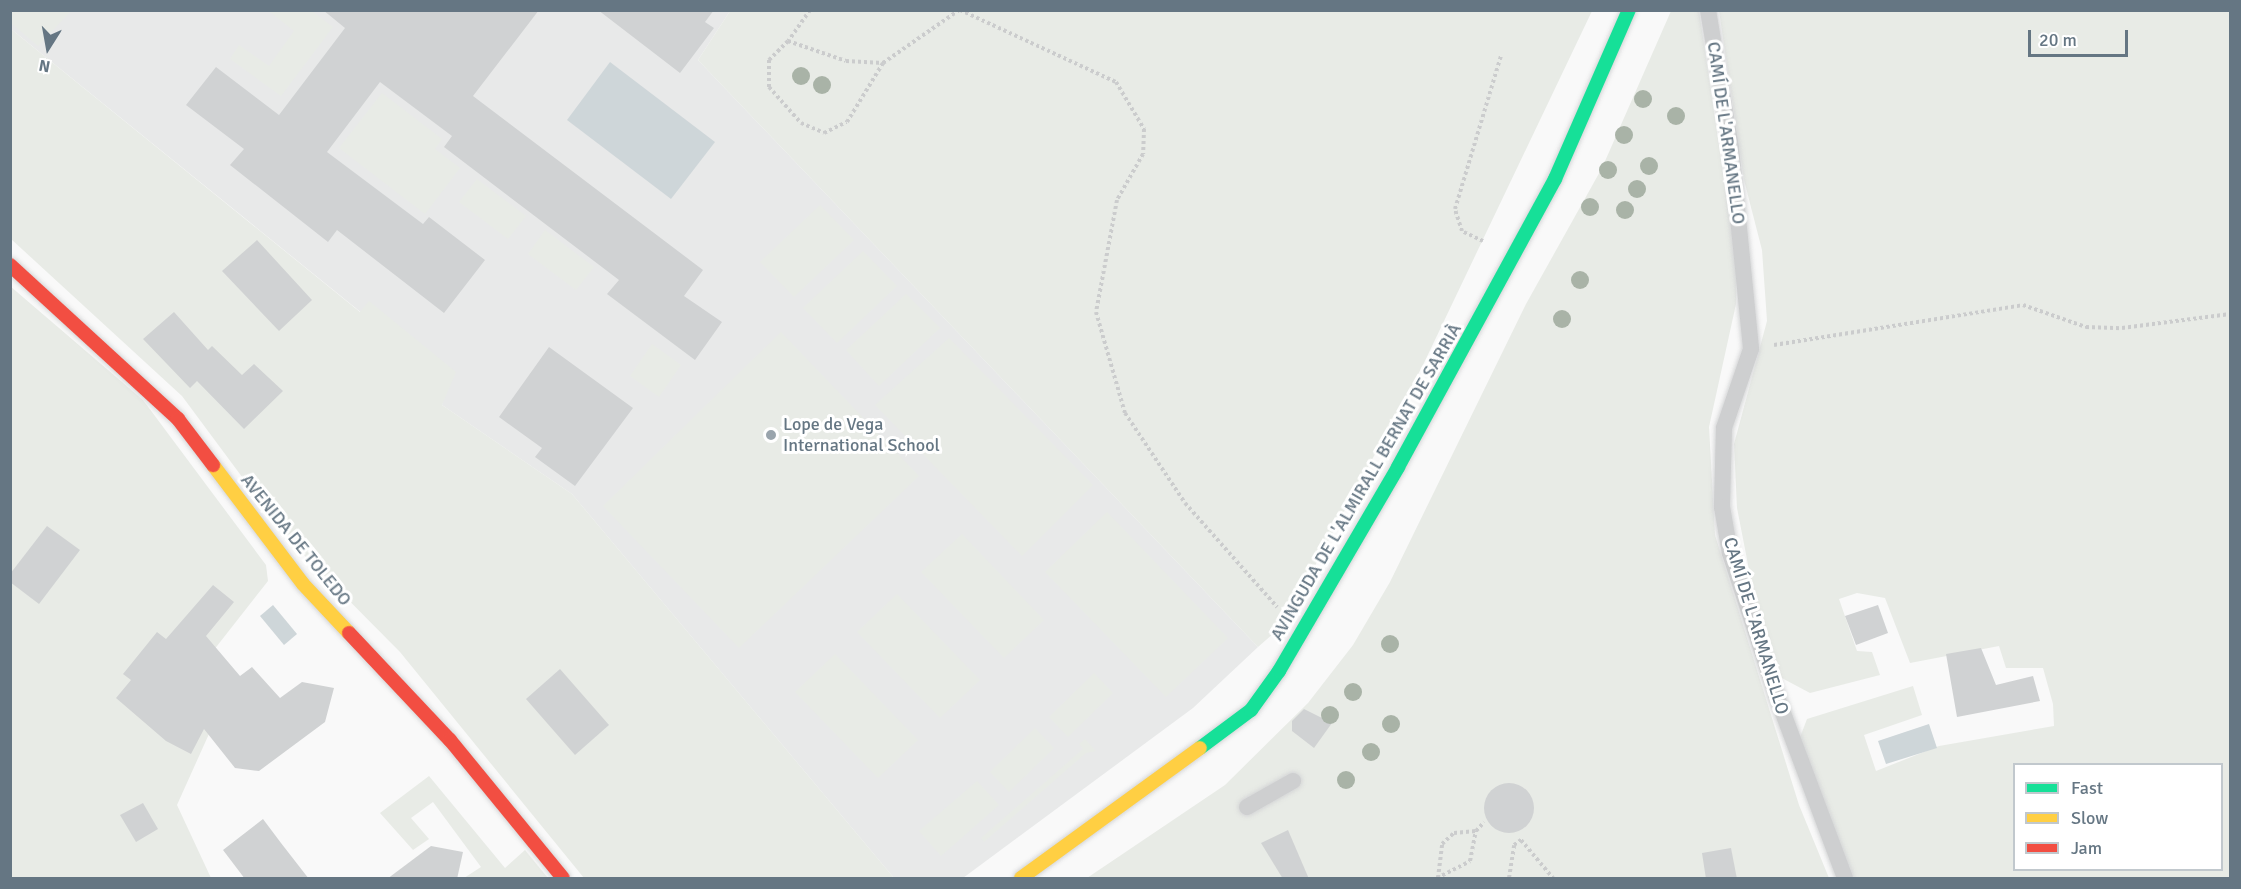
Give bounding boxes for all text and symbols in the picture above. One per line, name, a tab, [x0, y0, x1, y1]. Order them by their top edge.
north arrow	[18, 18, 78, 78]
scale bar	[2031, 18, 2132, 56]
text: 20 m	[2039, 29, 2077, 51]
street label: CAMÍ DE L'ARMANELLO	[1702, 40, 1750, 226]
text: N	[37, 55, 52, 77]
street label: AVINGUDA DE L'ALMIRALL BERNAT DE SARRIÀ	[1266, 320, 1466, 644]
place label: Lope de Vega International School	[783, 414, 940, 456]
marker: Lope de Vega International School	[764, 428, 778, 442]
street label: AVENIDA DE TOLEDO	[236, 470, 356, 610]
street label: CAMÍ DE L'ARMANELLO	[1719, 535, 1793, 717]
legend	[2013, 763, 2223, 871]
text: Fast	[2071, 777, 2103, 799]
text: Slow	[2071, 807, 2108, 829]
text: Jam	[2071, 837, 2102, 859]

